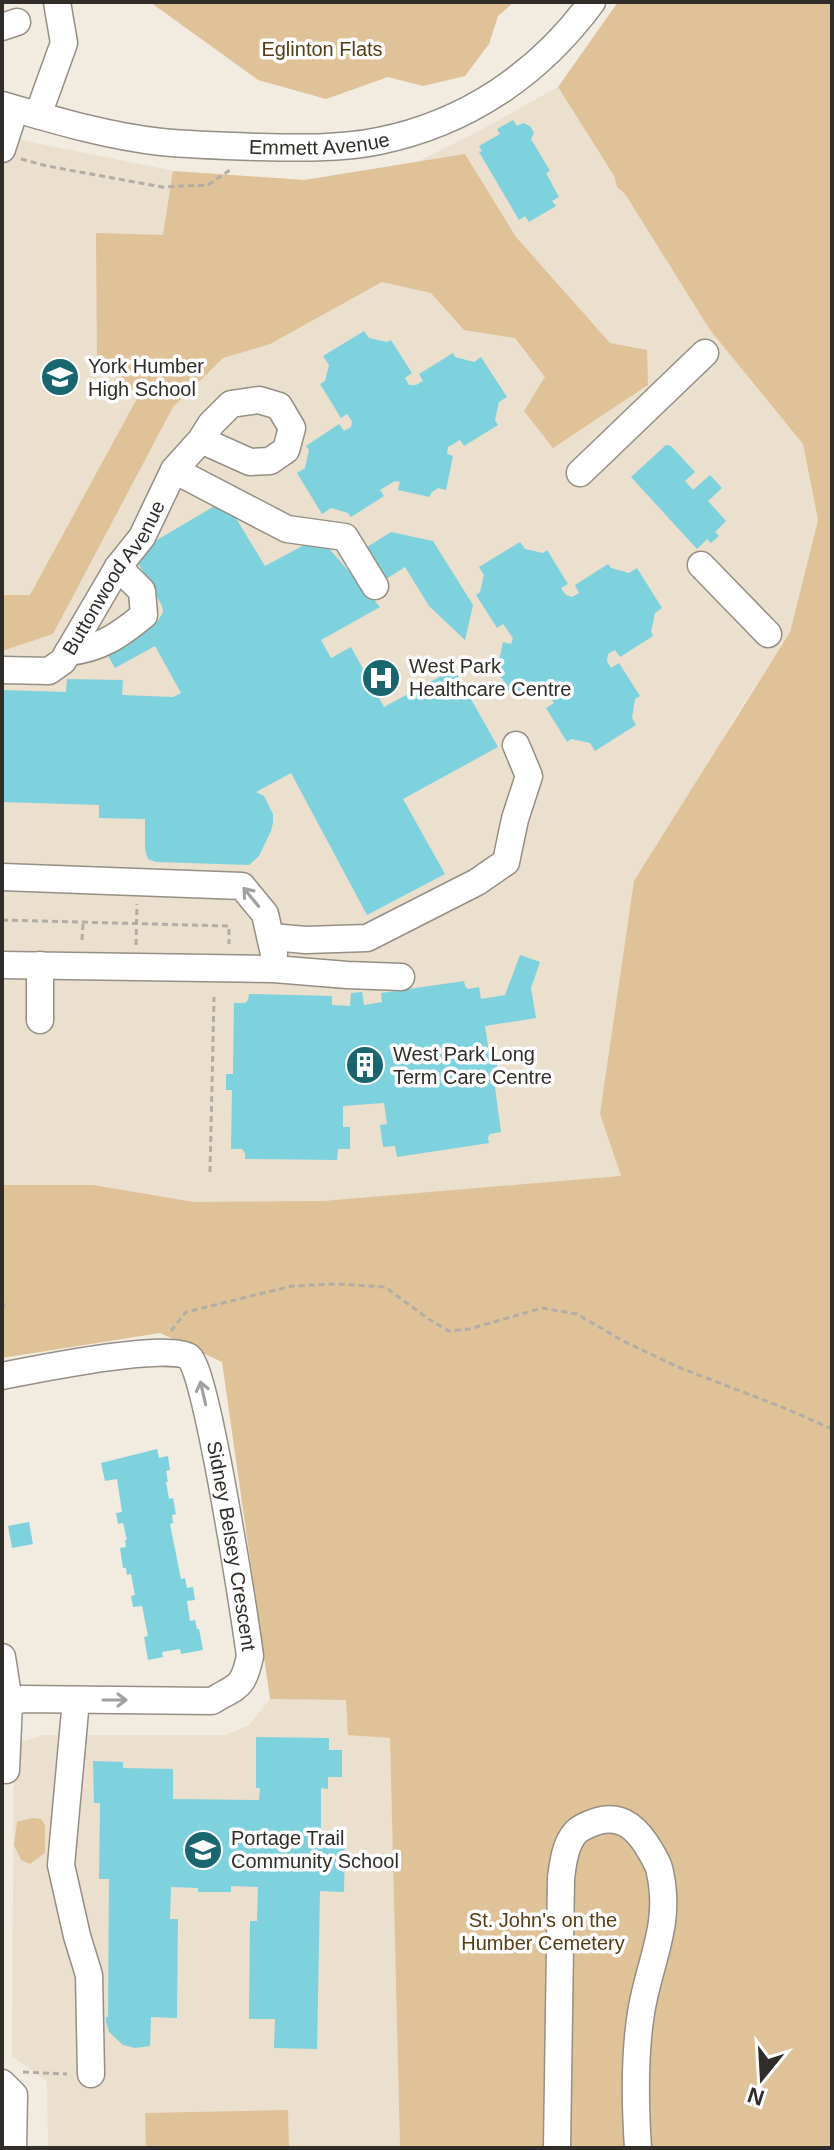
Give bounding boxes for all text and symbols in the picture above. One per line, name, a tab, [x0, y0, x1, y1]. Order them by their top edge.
park label: Eglinton Flats	[261, 38, 383, 60]
street label: Emmett Avenue	[249, 128, 392, 159]
place label: York Humber High School	[88, 355, 204, 400]
school or university icon: York Humber High School	[39, 356, 81, 398]
street label: Buttonwood Avenue	[58, 497, 169, 659]
place label: West Park Healthcare Centre	[409, 655, 571, 700]
hospital icon: West Park Healthcare Centre	[360, 657, 402, 699]
one-way arrow	[243, 887, 260, 908]
place label: West Park Long Term Care Centre	[393, 1043, 552, 1088]
building icon: West Park Long Term Care Centre	[344, 1044, 386, 1086]
one-way arrow	[195, 1380, 210, 1406]
street label: Sidney Belsey Crescent	[203, 1439, 260, 1653]
one-way arrow	[101, 1692, 128, 1708]
place label: Portage Trail Community School	[231, 1827, 399, 1872]
school or university icon: Portage Trail Community School	[182, 1829, 224, 1871]
park label: St. John's on the Humber Cemetery	[461, 1909, 625, 1954]
north arrow	[722, 2038, 802, 2118]
text: N	[745, 2082, 767, 2111]

